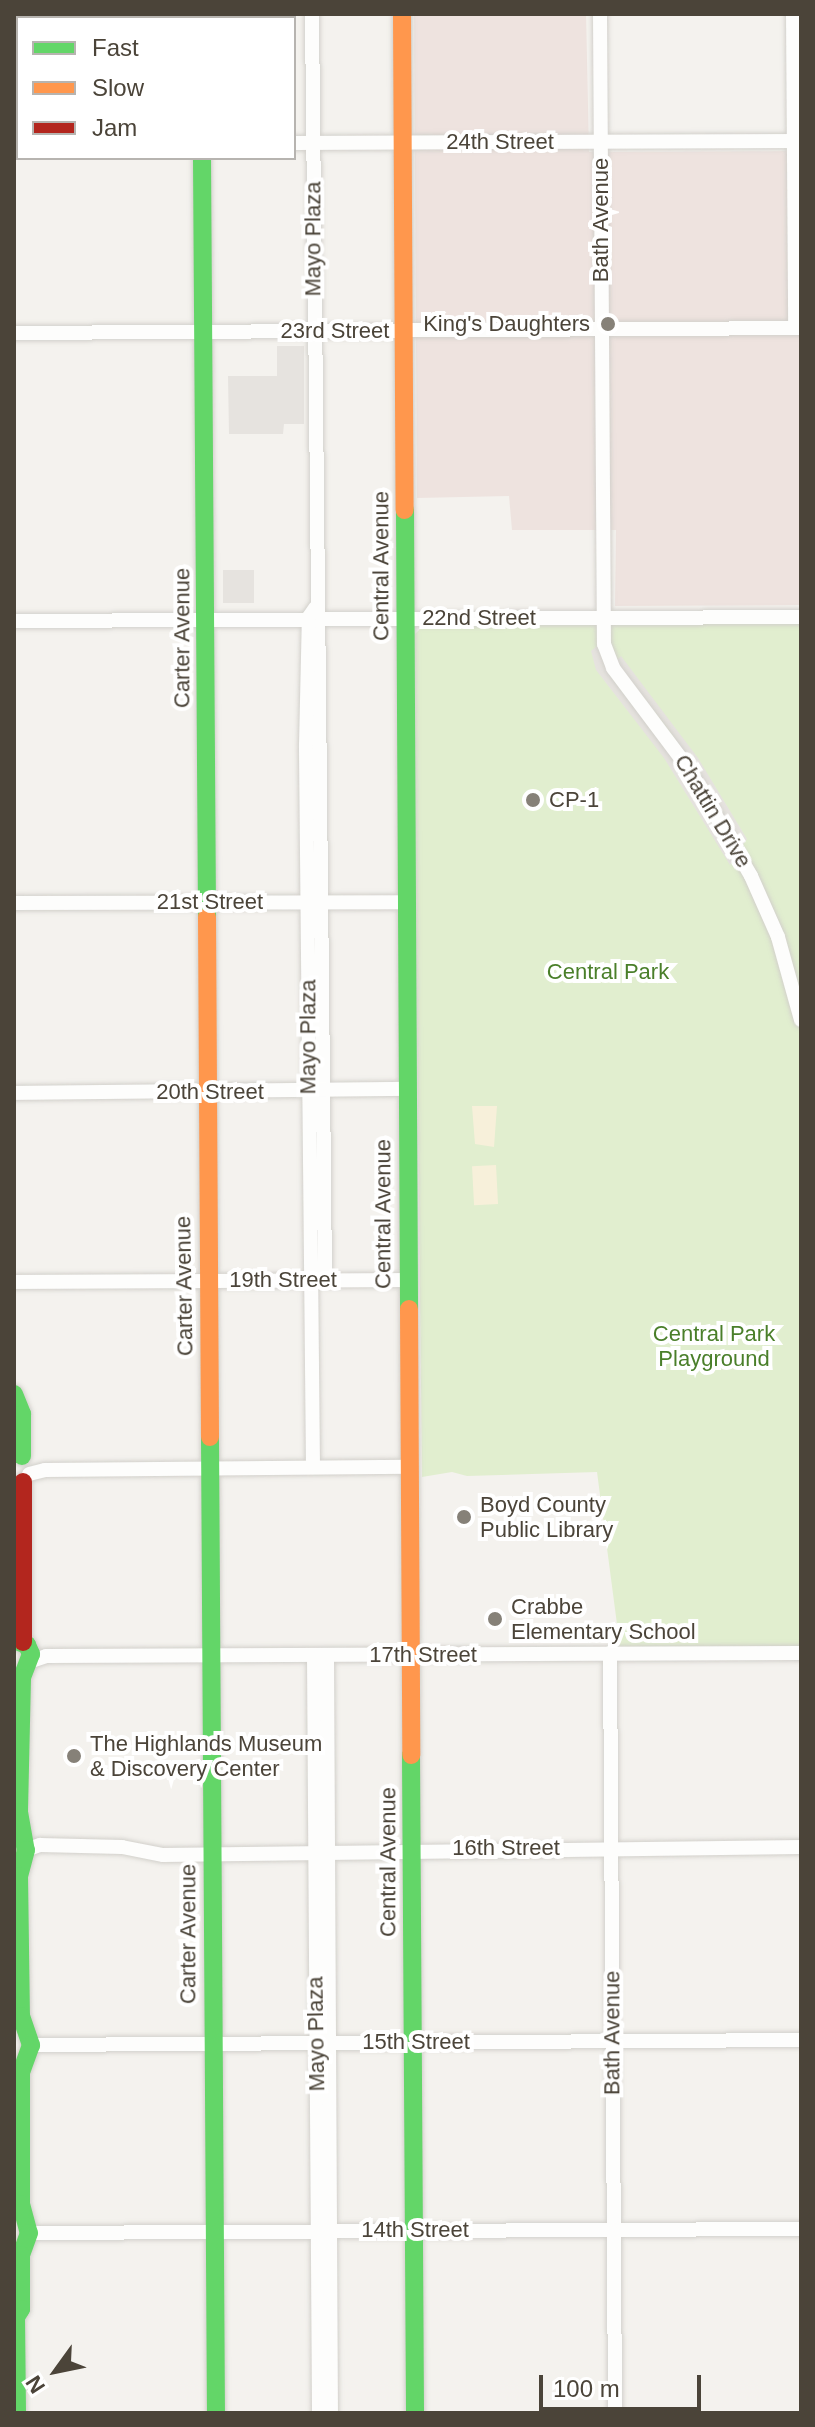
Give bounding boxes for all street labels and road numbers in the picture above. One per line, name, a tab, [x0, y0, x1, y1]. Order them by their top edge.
street label: 24th Street	[446, 129, 554, 155]
street label: Bath Avenue	[588, 157, 614, 283]
street label: Mayo Plaza	[300, 182, 326, 296]
street label: 23rd Street	[281, 318, 389, 344]
street label: Central Avenue	[368, 490, 394, 642]
street label: Carter Avenue	[169, 567, 195, 709]
street label: 22nd Street	[422, 605, 536, 631]
street label: Chattin Drive	[669, 750, 757, 872]
street label: 21st Street	[157, 889, 263, 915]
street label: Mayo Plaza	[295, 980, 321, 1094]
street label: 20th Street	[156, 1079, 264, 1105]
street label: Central Avenue	[370, 1138, 396, 1290]
street label: Carter Avenue	[170, 1215, 198, 1357]
street label: 19th Street	[229, 1267, 337, 1293]
street label: 17th Street	[369, 1642, 477, 1668]
street label: Central Avenue	[375, 1786, 401, 1938]
street label: 16th Street	[452, 1835, 560, 1861]
street label: Carter Avenue	[175, 1863, 201, 2005]
street label: Bath Avenue	[599, 1970, 625, 2096]
street label: Mayo Plaza	[302, 1976, 330, 2092]
street label: 15th Street	[362, 2029, 470, 2055]
street label: 14th Street	[361, 2217, 469, 2243]

